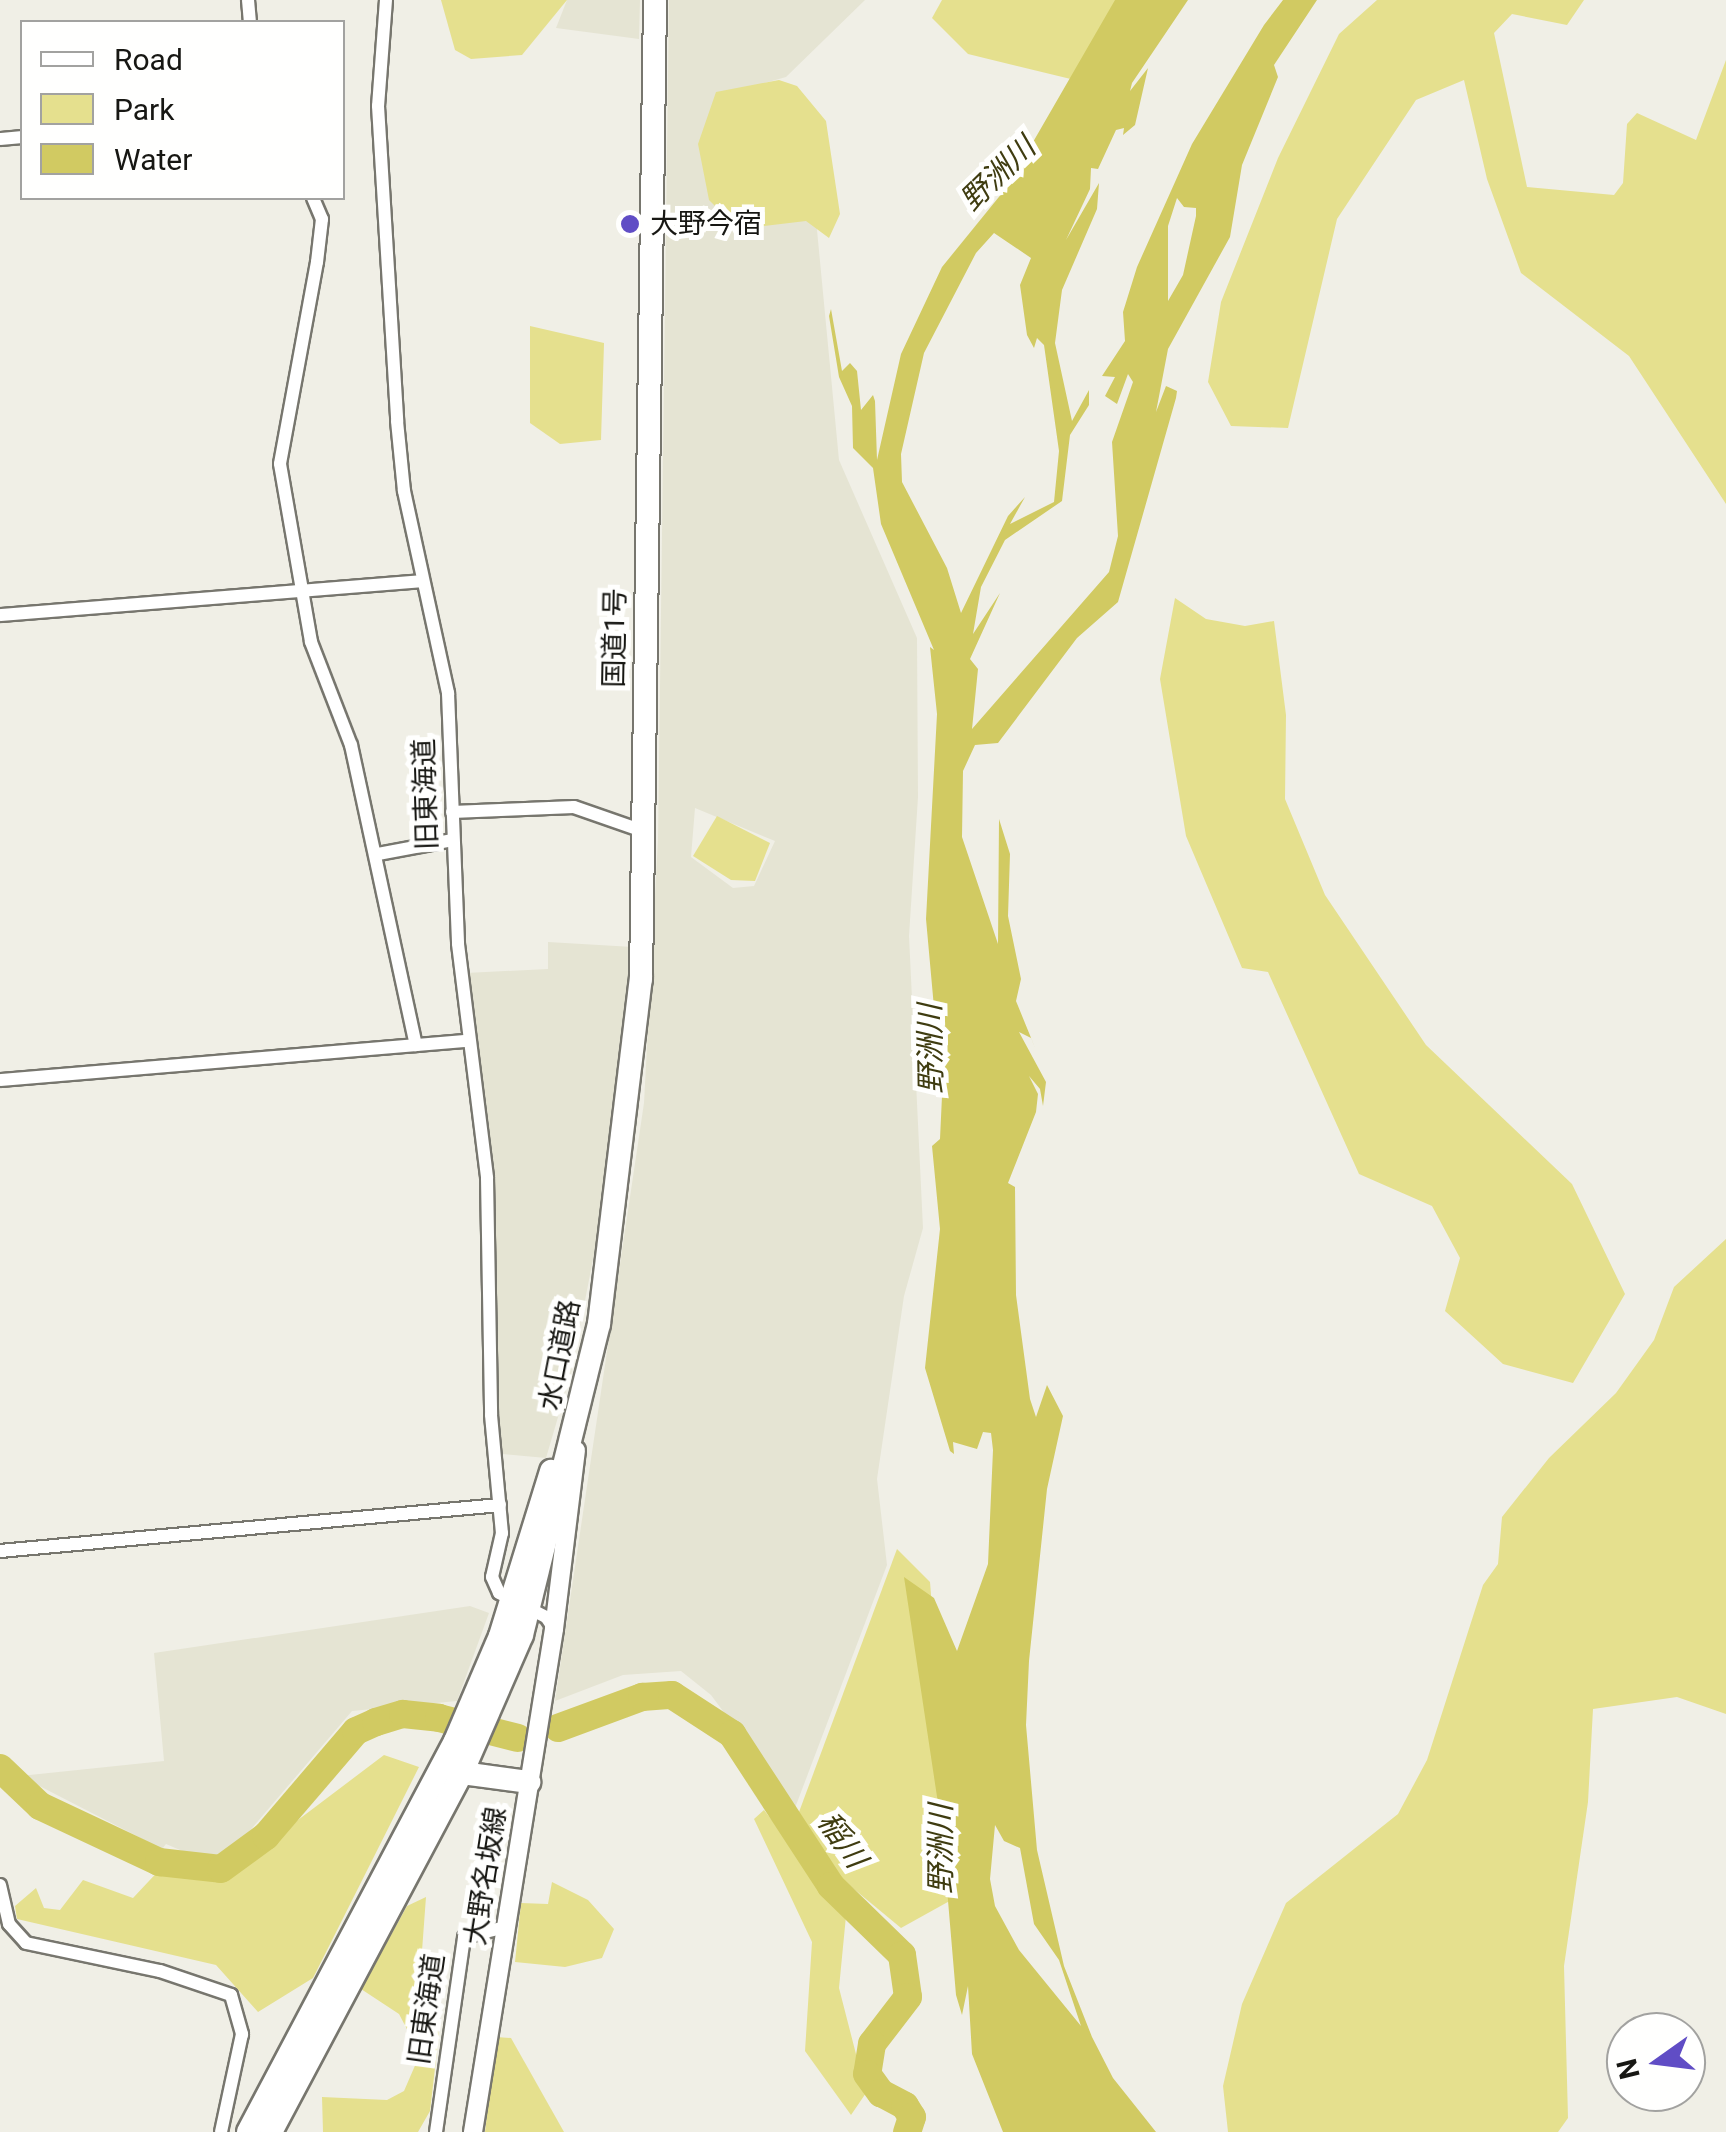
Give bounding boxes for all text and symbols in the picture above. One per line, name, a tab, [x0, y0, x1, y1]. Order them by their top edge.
legend	[20, 20, 345, 200]
text: Road	[114, 42, 183, 77]
text: Park	[114, 92, 174, 127]
water label: 野洲川	[953, 130, 1043, 218]
text: Water	[114, 142, 192, 177]
place label: 大野今宿	[650, 207, 762, 241]
marker: 大野今宿	[619, 213, 641, 235]
street label: 国道1号	[597, 588, 633, 688]
street label: 旧東海道	[407, 737, 445, 851]
water label: 野洲川	[912, 1004, 950, 1094]
street label: 水口道路	[533, 1297, 587, 1413]
street label: 大野名坂線	[458, 1804, 514, 1948]
water label: 野洲川	[923, 1804, 959, 1894]
water label: 稲川	[810, 1805, 874, 1875]
street label: 旧東海道	[403, 1951, 451, 2067]
north arrow	[1606, 2012, 1706, 2112]
text: N	[1610, 2055, 1647, 2082]

